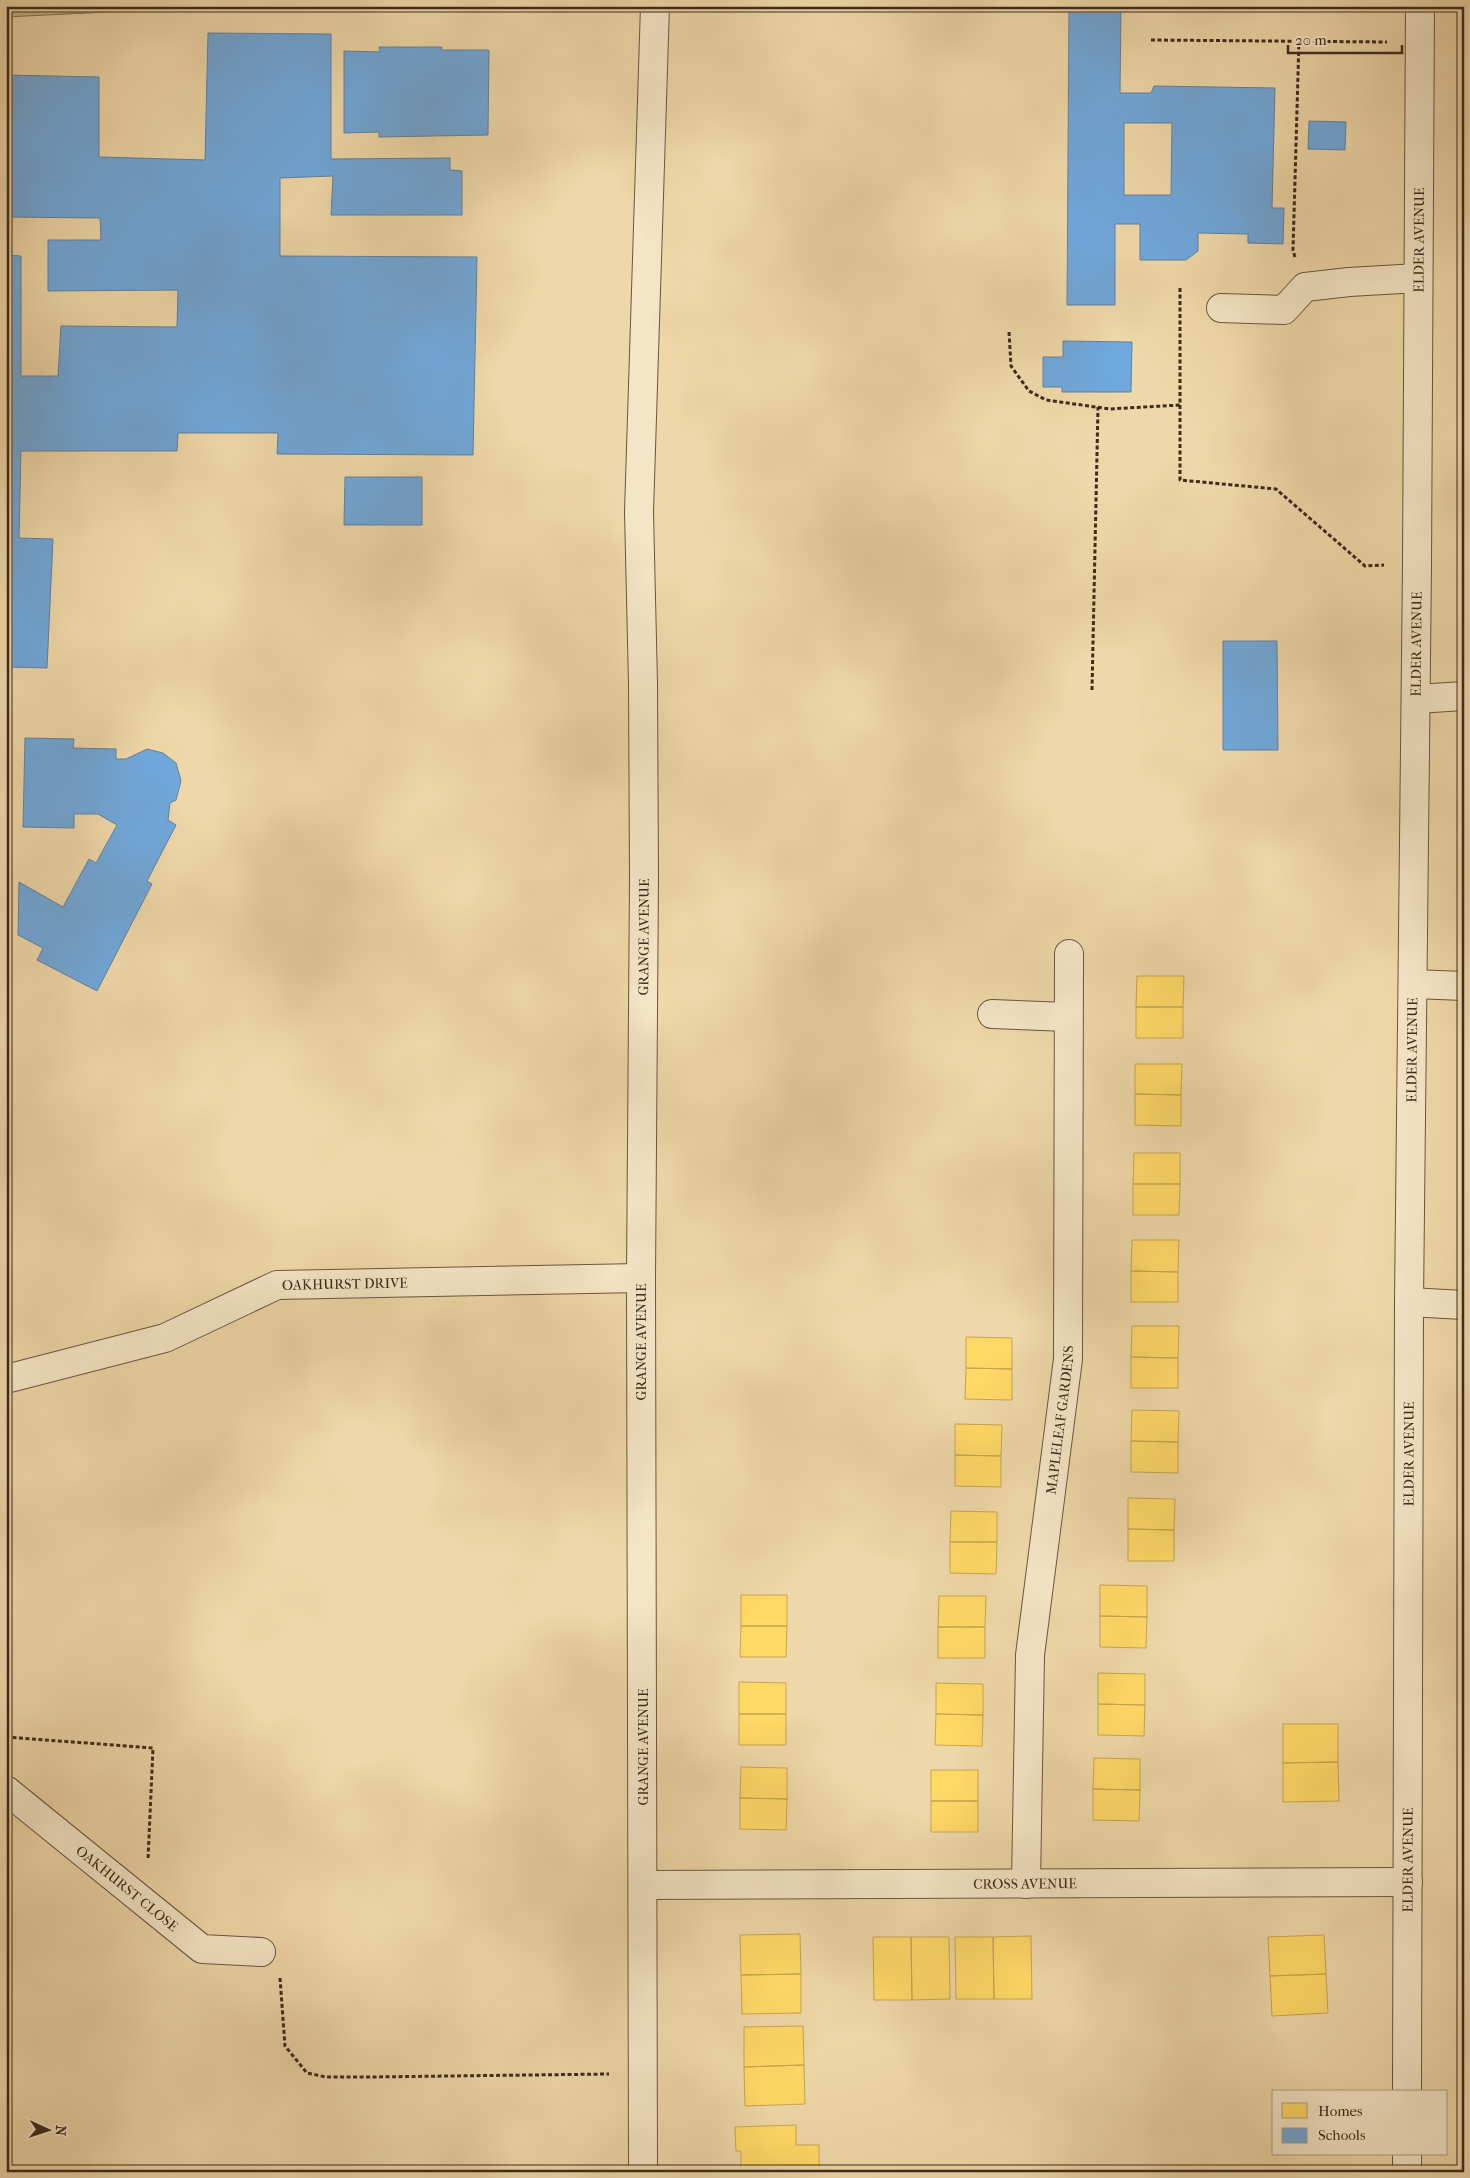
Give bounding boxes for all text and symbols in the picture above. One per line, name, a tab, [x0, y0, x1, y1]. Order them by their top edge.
scale bar	[1288, 22, 1401, 54]
text: 20 m	[1295, 31, 1327, 49]
street label: ELDER AVENUE	[1410, 187, 1428, 293]
street label: ELDER AVENUE	[1408, 591, 1426, 697]
street label: GRANGE AVENUE	[635, 878, 653, 996]
street label: ELDER AVENUE	[1403, 997, 1421, 1103]
street label: OAKHURST DRIVE	[282, 1274, 408, 1294]
street label: GRANGE AVENUE	[633, 1283, 650, 1401]
street label: MAPLELEAF GARDENS	[1043, 1346, 1077, 1495]
street label: ELDER AVENUE	[1400, 1401, 1418, 1507]
street label: GRANGE AVENUE	[635, 1688, 652, 1806]
street label: ELDER AVENUE	[1399, 1807, 1417, 1913]
street label: OAKHURST CLOSE	[72, 1842, 182, 1935]
street label: CROSS AVENUE	[973, 1875, 1077, 1893]
legend	[1272, 2090, 1448, 2156]
text: Homes	[1318, 2102, 1363, 2120]
north arrow	[22, 2106, 72, 2156]
text: N	[52, 2125, 69, 2137]
text: Schools	[1318, 2126, 1366, 2144]

